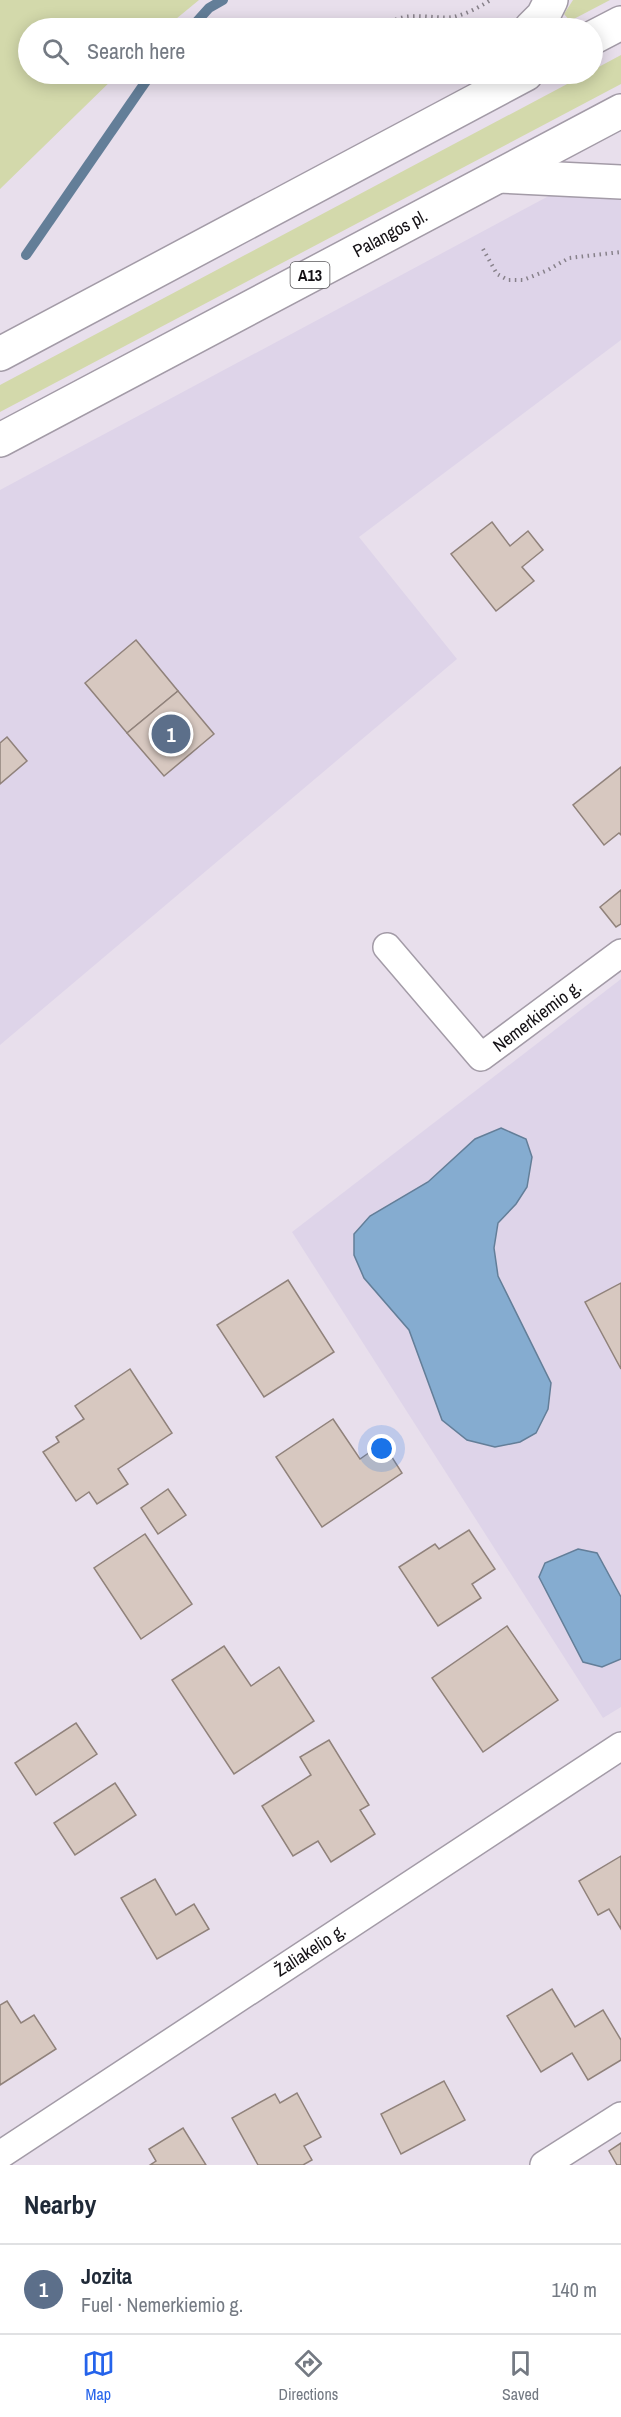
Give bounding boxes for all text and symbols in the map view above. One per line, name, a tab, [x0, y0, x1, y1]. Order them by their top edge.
search box	[18, 18, 603, 84]
icon: search	[39, 35, 72, 68]
text: Search here	[87, 36, 185, 66]
street label: Palangos pl.	[348, 203, 432, 263]
road number: A13	[290, 262, 330, 288]
pin: 1	[152, 712, 190, 756]
street label: Nemerkiemio g.	[488, 974, 586, 1058]
your location	[367, 1434, 396, 1463]
street label: Žaliakelio g.	[269, 1918, 351, 1982]
text: Nearby	[24, 2187, 96, 2222]
text: Jozita	[81, 2261, 132, 2291]
text: 1	[39, 2276, 48, 2303]
text: 140 m	[551, 2276, 597, 2303]
text: Fuel · Nemerkiemio g.	[81, 2291, 243, 2318]
tab: Map	[82, 2347, 115, 2405]
tab: Directions	[278, 2347, 338, 2405]
tab: Saved	[502, 2347, 539, 2405]

